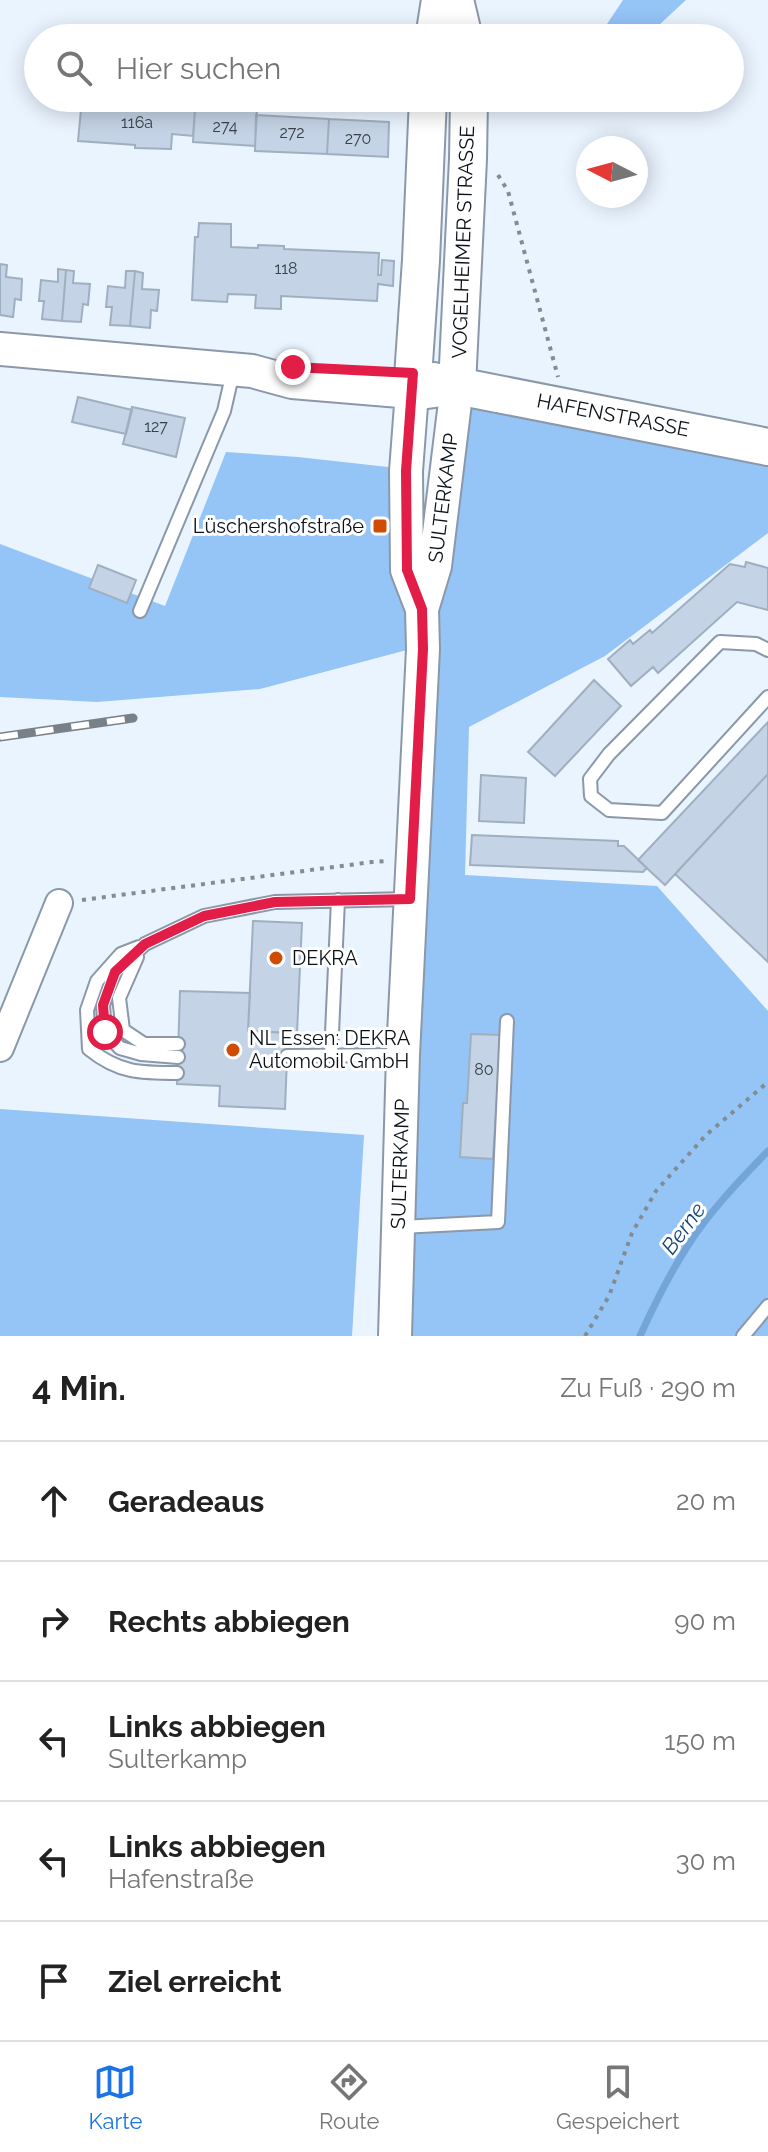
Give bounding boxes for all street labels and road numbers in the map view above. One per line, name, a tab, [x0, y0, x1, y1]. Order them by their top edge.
street label: VOGELHEIMER STRASSE	[447, 125, 479, 359]
street label: HAFENSTRASSE	[535, 388, 691, 442]
street label: SULTERKAMP	[423, 432, 463, 564]
street label: SULTERKAMP	[386, 1098, 414, 1230]

